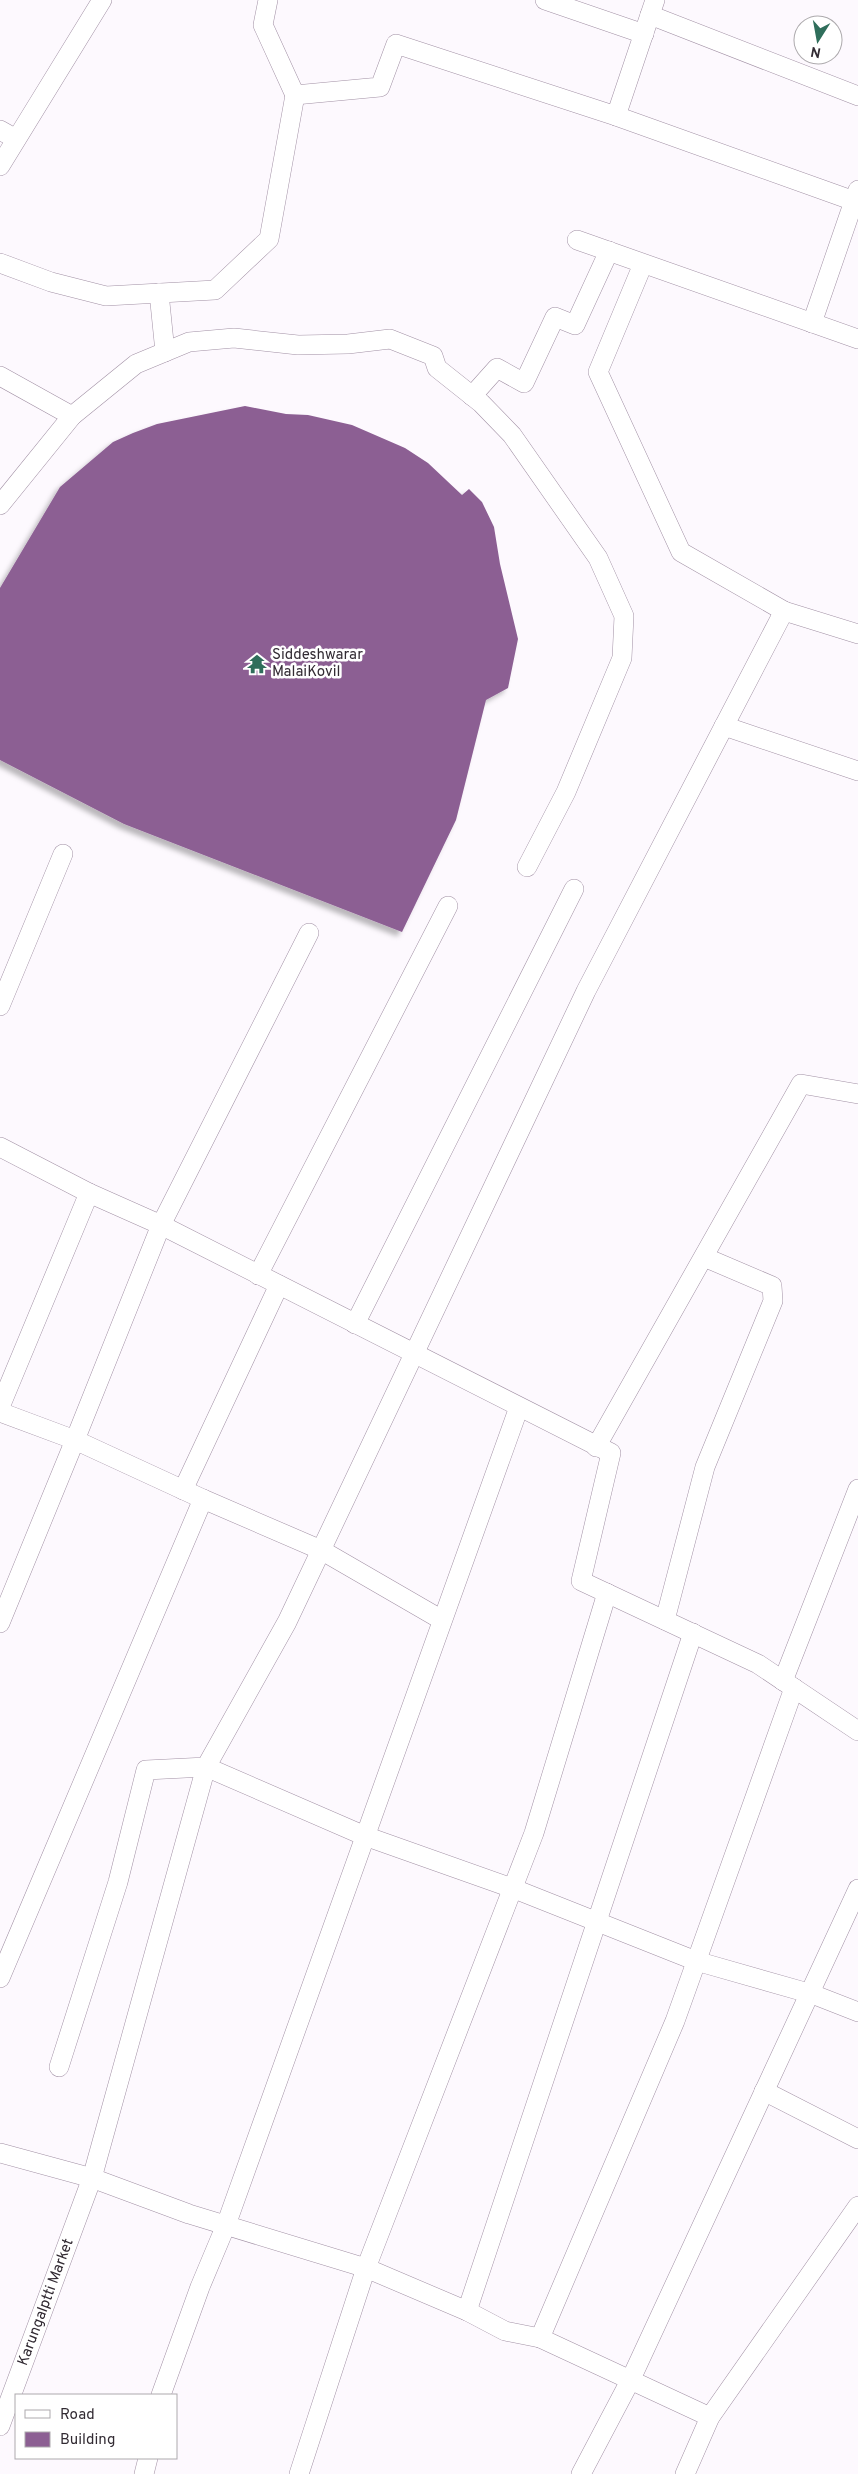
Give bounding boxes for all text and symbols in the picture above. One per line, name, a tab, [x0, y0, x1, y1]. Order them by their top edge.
north arrow	[793, 15, 843, 65]
text: N	[809, 42, 822, 61]
place label: Siddeshwarar MalaiKovil	[272, 646, 363, 682]
temple icon: Siddeshwarar MalaiKovil	[246, 653, 268, 675]
street label: Karungalptti Market	[14, 2236, 78, 2368]
legend	[15, 2394, 178, 2459]
text: Road	[60, 2406, 95, 2425]
text: Building	[60, 2431, 115, 2450]

